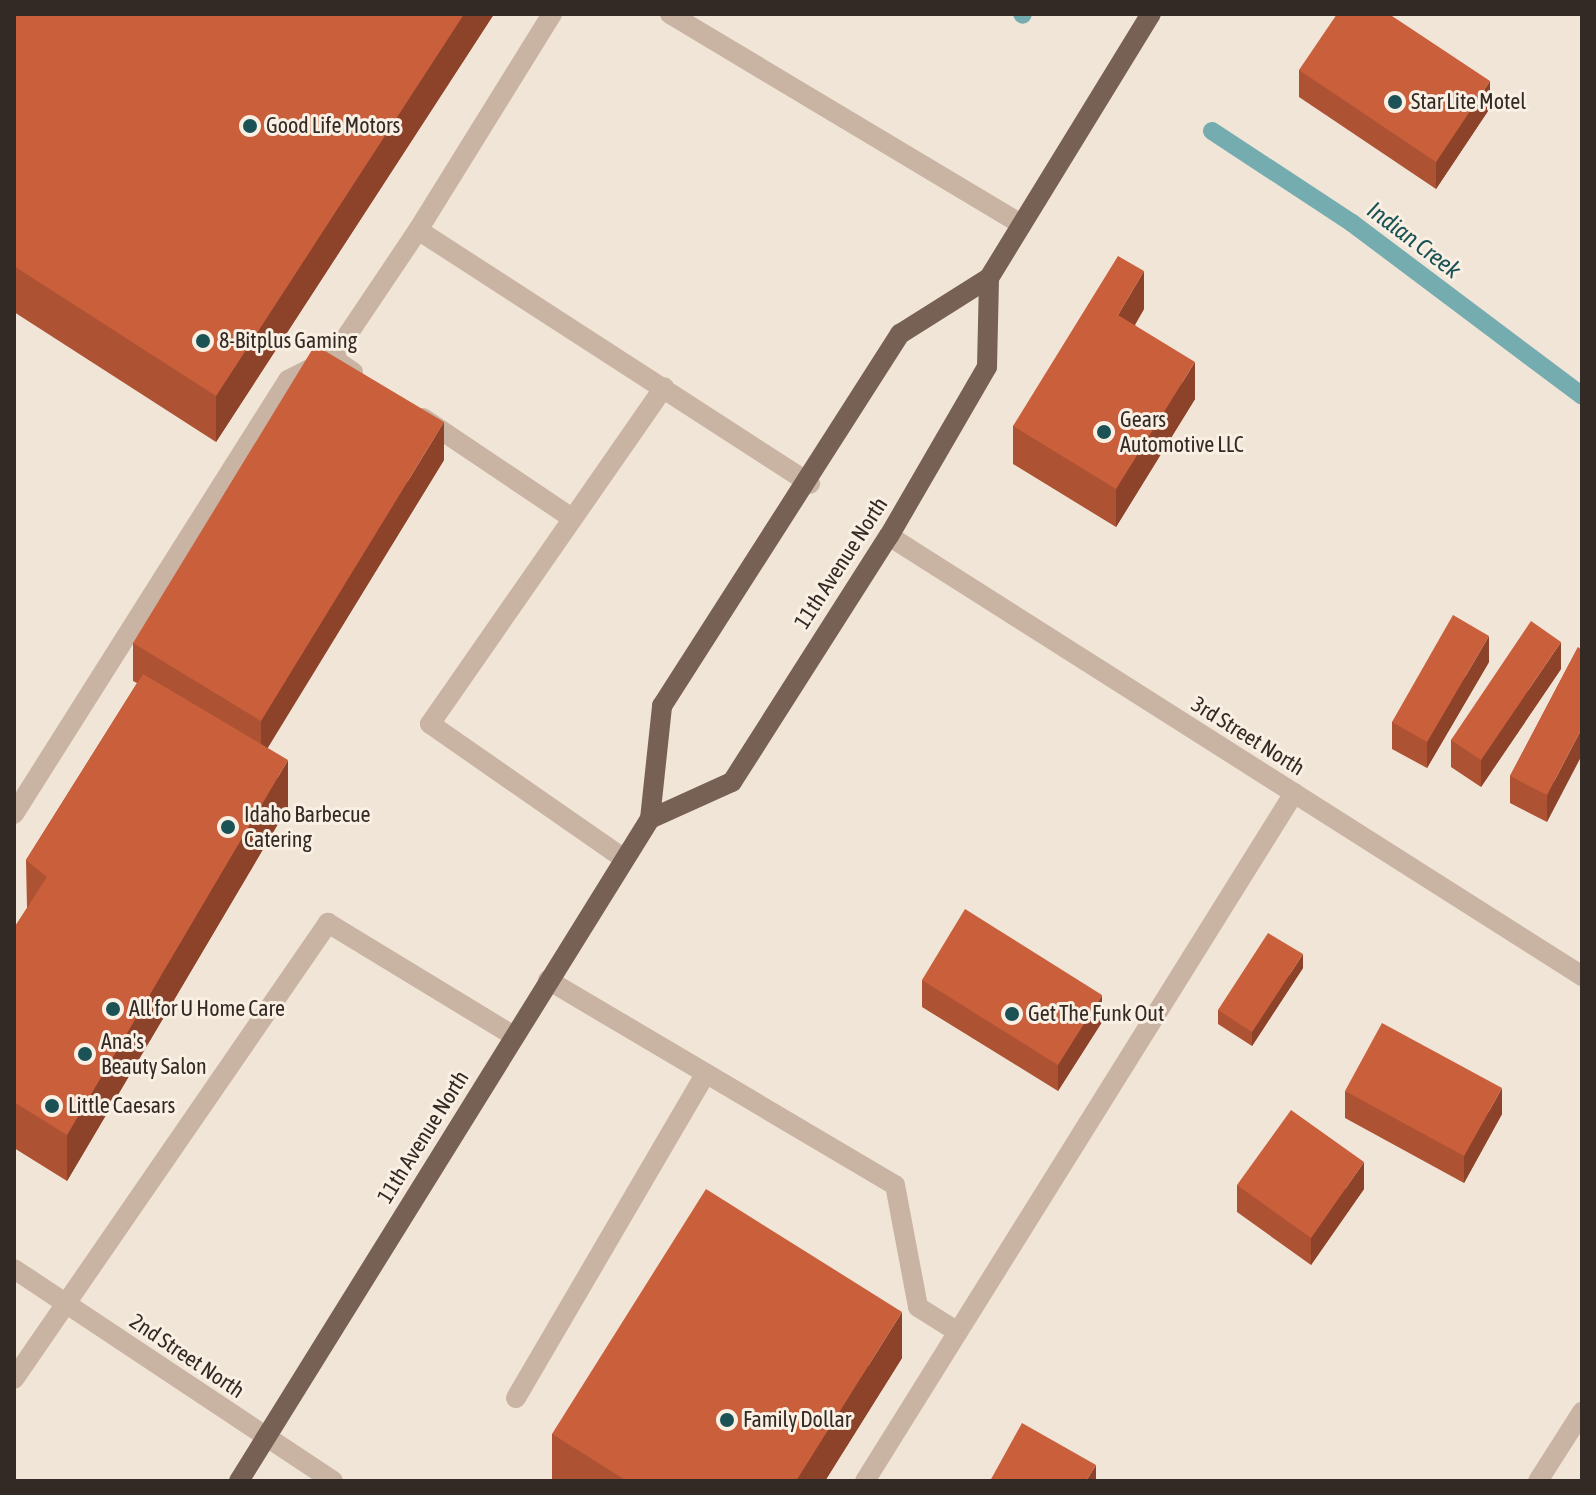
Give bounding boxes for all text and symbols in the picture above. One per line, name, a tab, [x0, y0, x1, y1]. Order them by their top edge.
place label: Star Lite Motel	[1411, 89, 1526, 115]
marker: Star Lite Motel	[1386, 93, 1404, 111]
place label: Good Life Motors	[266, 113, 400, 139]
marker: Good Life Motors	[241, 117, 259, 135]
water label: Indian Creek	[1361, 195, 1467, 285]
place label: 8-Bitplus Gaming	[219, 328, 357, 354]
marker: 8-Bitplus Gaming	[194, 332, 212, 350]
place label: Gears Automotive LLC	[1120, 406, 1244, 458]
marker: Gears Automotive LLC	[1095, 423, 1113, 441]
street label: 11th Avenue North	[789, 492, 893, 634]
street label: 3rd Street North	[1187, 691, 1309, 781]
place label: Idaho Barbecue Catering	[244, 801, 370, 852]
marker: Idaho Barbecue Catering	[219, 818, 237, 836]
place label: All for U Home Care	[129, 996, 285, 1022]
marker: All for U Home Care	[104, 1000, 122, 1018]
place label: Get The Funk Out	[1028, 1001, 1164, 1027]
marker: Get The Funk Out	[1003, 1005, 1021, 1023]
place label: Ana's Beauty Salon	[101, 1028, 207, 1080]
marker: Ana's Beauty Salon	[76, 1045, 94, 1063]
street label: 11th Avenue North	[372, 1066, 474, 1208]
place label: Little Caesars	[68, 1093, 175, 1119]
marker: Little Caesars	[43, 1097, 61, 1115]
street label: 2nd Street North	[125, 1308, 249, 1404]
place label: Family Dollar	[743, 1407, 851, 1433]
marker: Family Dollar	[718, 1411, 736, 1429]

